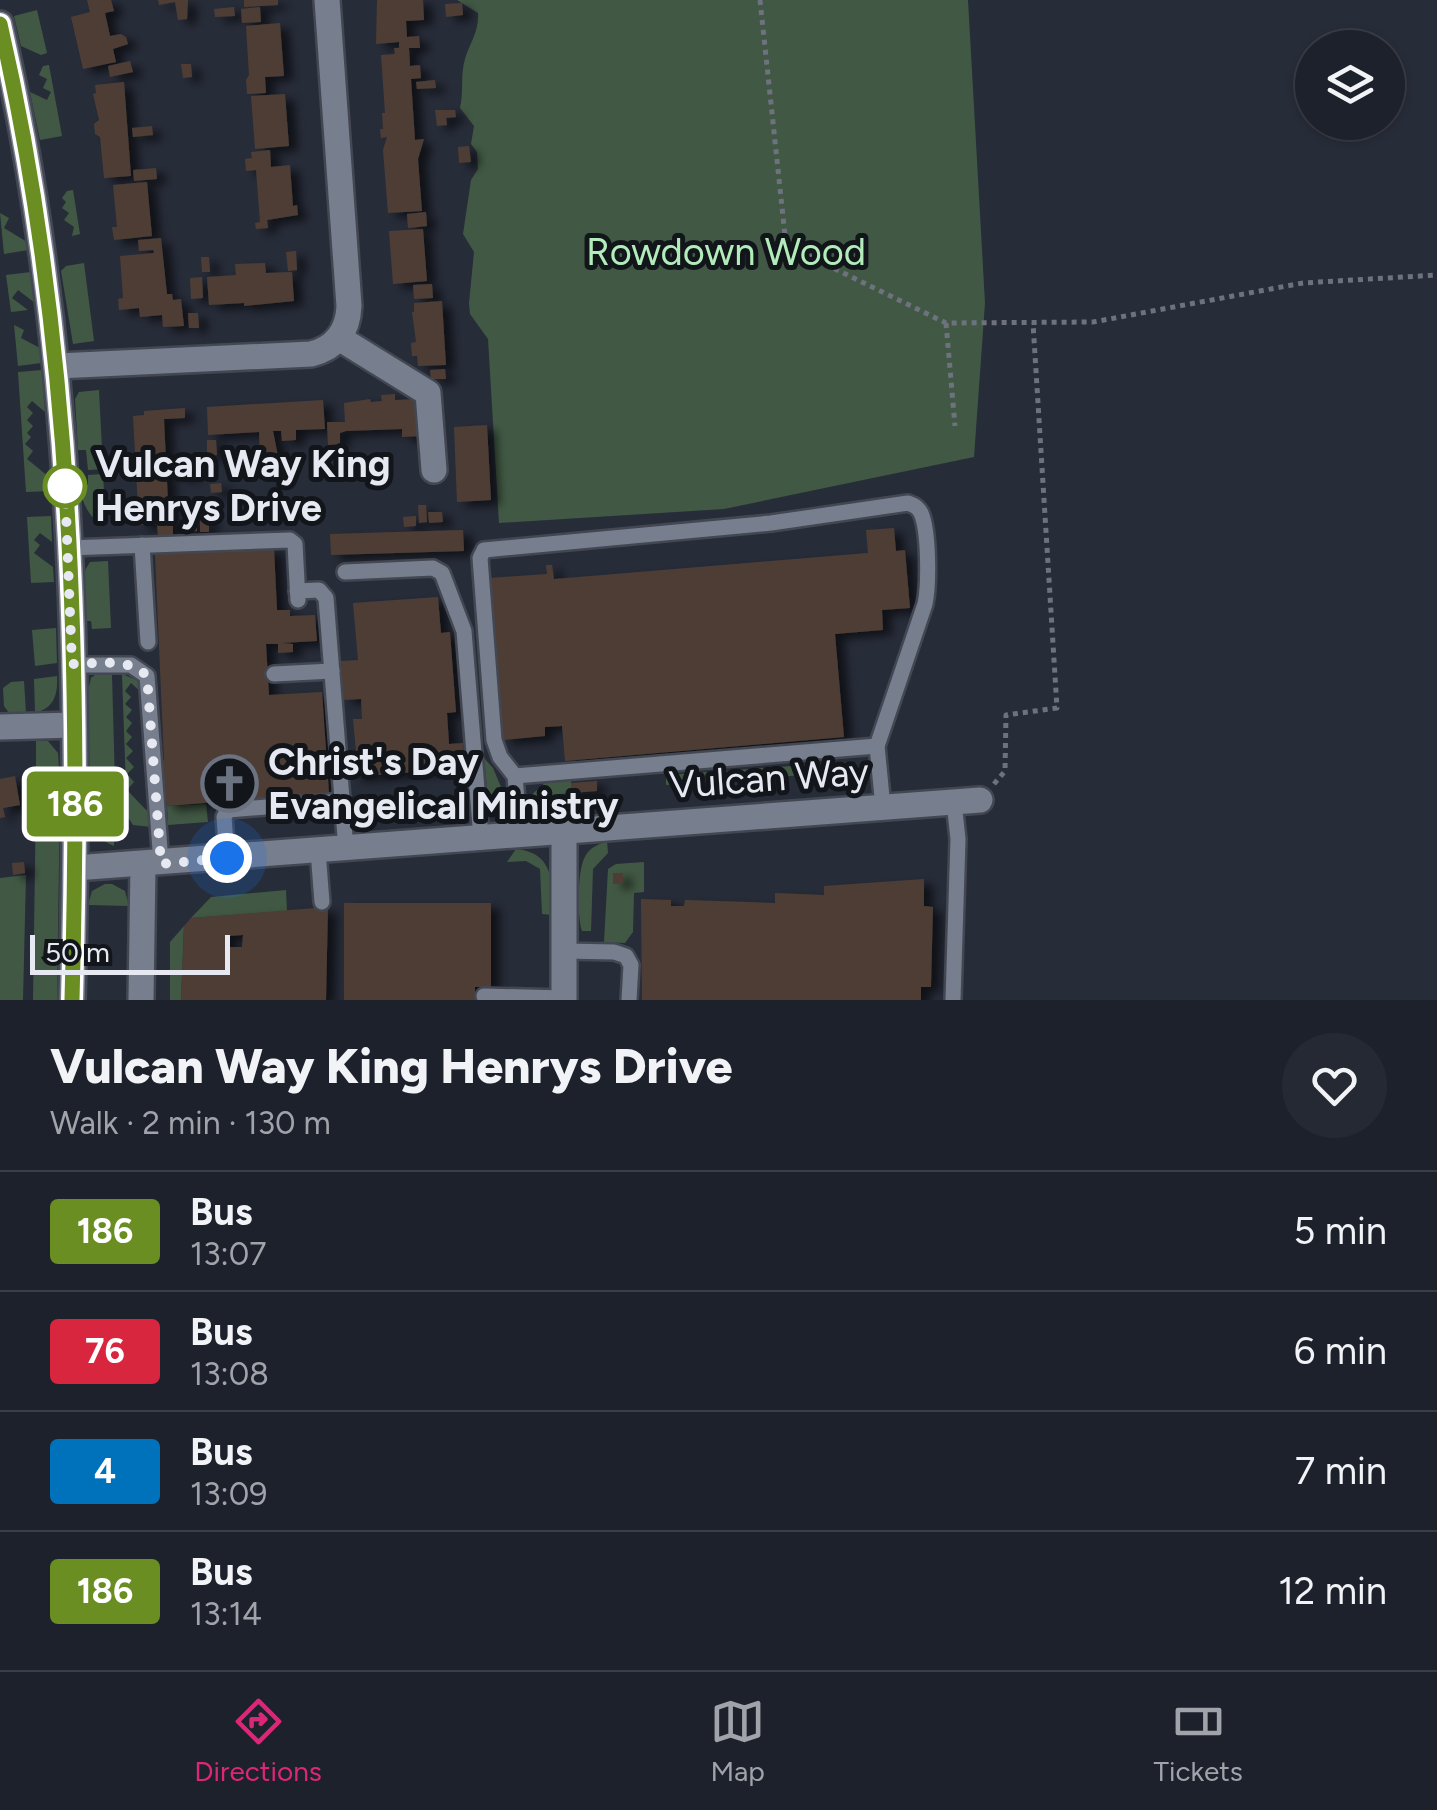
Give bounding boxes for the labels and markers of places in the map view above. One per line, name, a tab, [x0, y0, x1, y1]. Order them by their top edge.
place label: Vulcan Way King Henrys Drive	[95, 441, 390, 531]
marker: Vulcan Way King Henrys Drive	[44, 465, 86, 507]
place label: Christ's Day Evangelical Ministry	[268, 739, 619, 829]
church icon: Christ's Day Evangelical Ministry	[199, 754, 259, 814]

